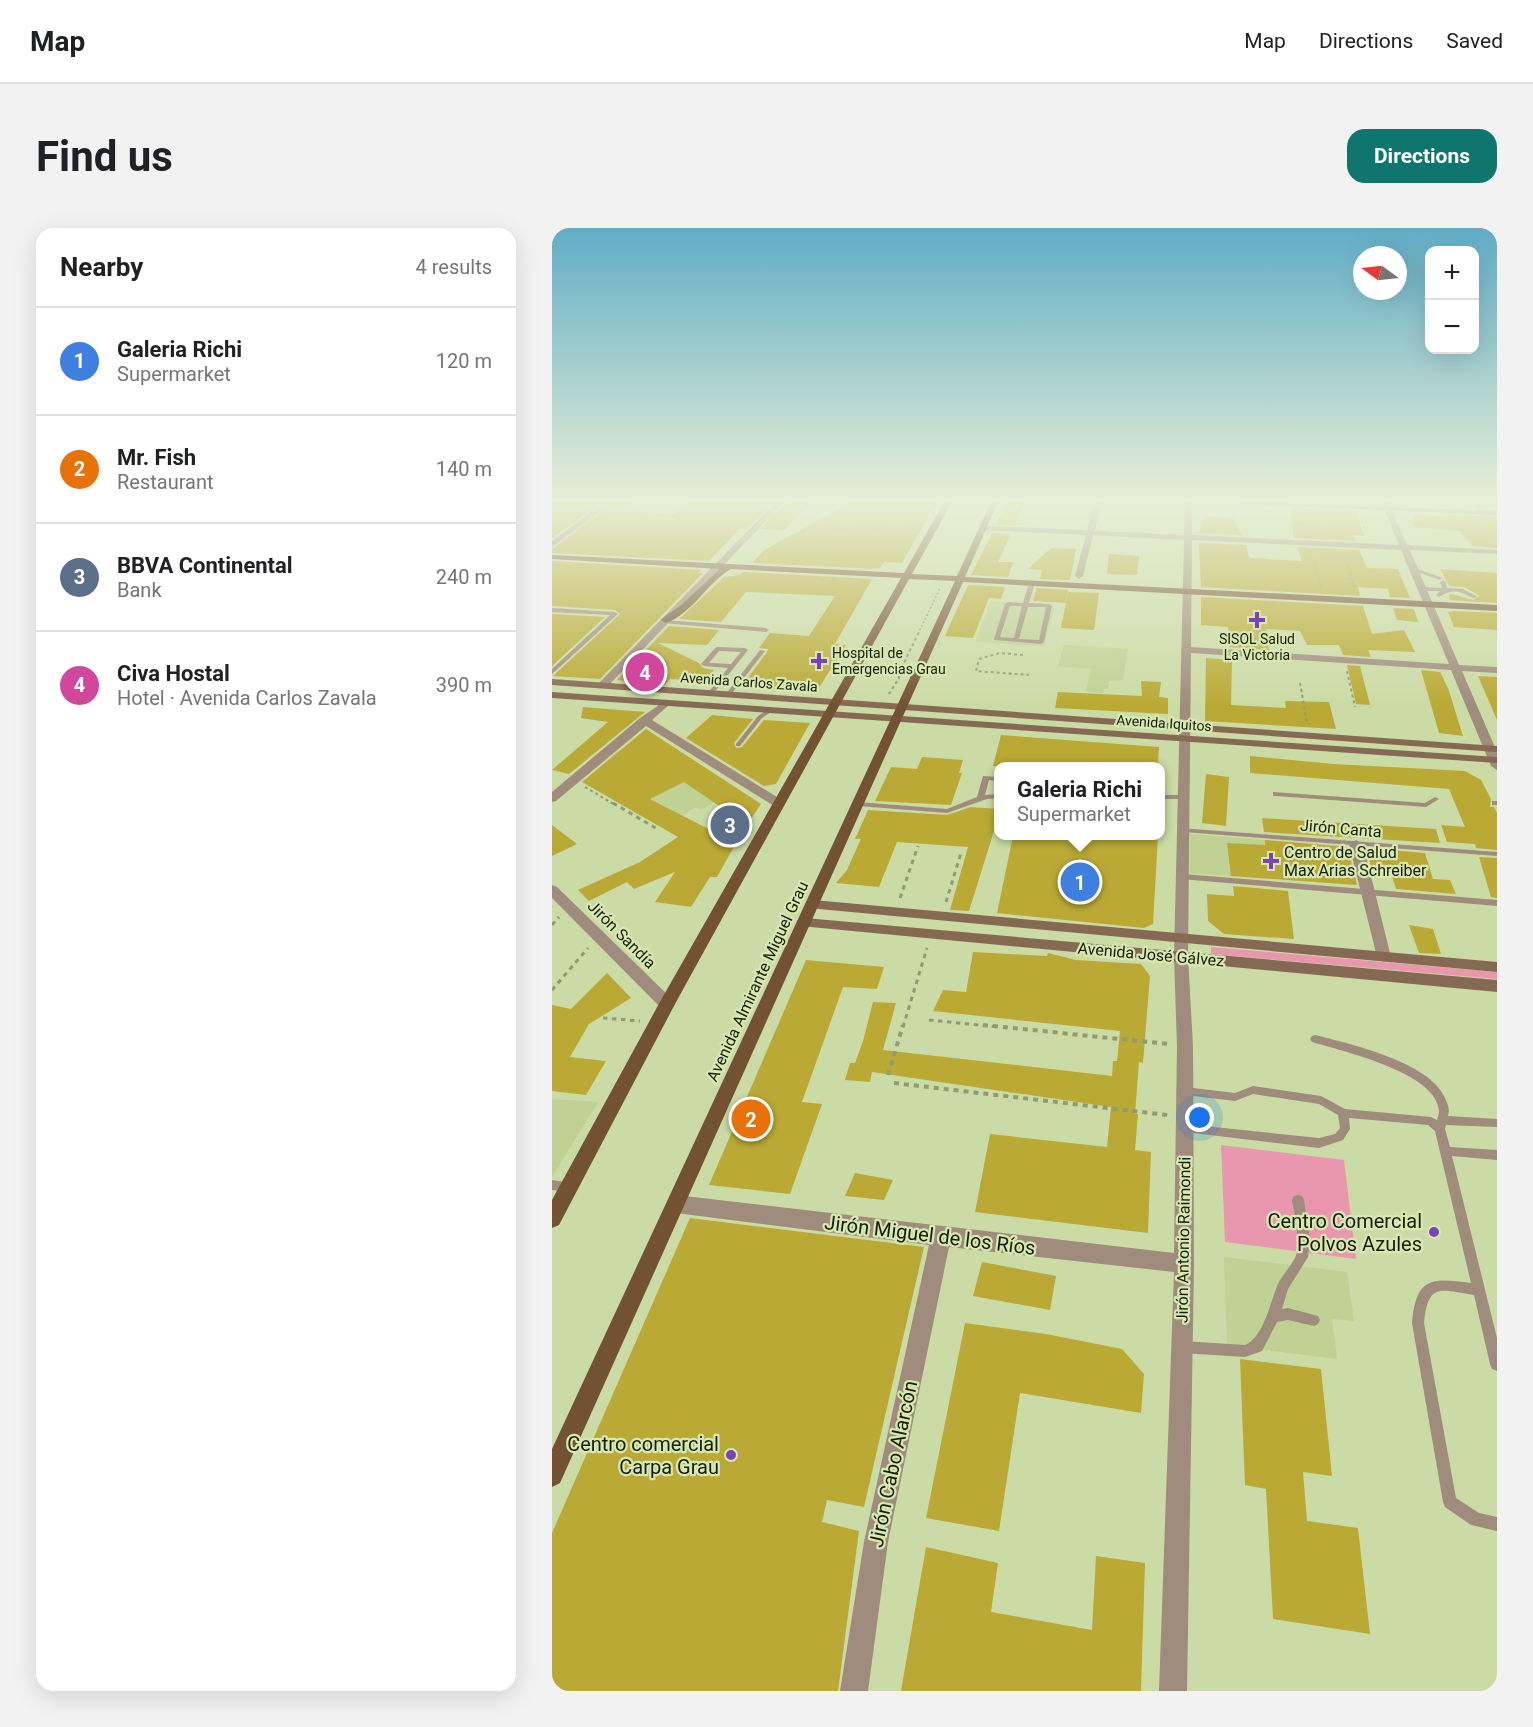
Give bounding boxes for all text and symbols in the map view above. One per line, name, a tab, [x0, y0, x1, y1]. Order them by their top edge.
text: Map	[30, 25, 85, 58]
text: Map	[1244, 29, 1286, 53]
text: Directions	[1319, 29, 1413, 53]
text: Saved	[1446, 29, 1503, 53]
button: Directions	[1347, 129, 1497, 183]
text: Find us	[36, 132, 173, 181]
north arrow	[1353, 246, 1407, 300]
map controls	[1425, 246, 1479, 354]
button: +	[1425, 246, 1479, 300]
text: Nearby	[60, 252, 143, 282]
text: 4 results	[416, 255, 492, 279]
button: −	[1425, 300, 1479, 354]
text: Galeria Richi	[117, 337, 242, 362]
text: 1	[74, 349, 85, 373]
text: 120 m	[436, 349, 492, 373]
text: Supermarket	[117, 362, 231, 386]
text: Mr. Fish	[117, 445, 196, 470]
text: 2	[74, 457, 85, 481]
text: 140 m	[436, 457, 492, 481]
text: Restaurant	[117, 470, 214, 494]
text: BBVA Continental	[117, 553, 293, 578]
text: 3	[74, 565, 85, 589]
text: 240 m	[436, 565, 492, 589]
text: Bank	[117, 578, 162, 602]
marker: SISOL Salud La Victoria	[1248, 611, 1266, 629]
place label: SISOL Salud La Victoria	[1219, 631, 1295, 663]
place label: Hospital de Emergencias Grau	[832, 645, 946, 677]
pin: 4	[626, 650, 664, 694]
marker: Hospital de Emergencias Grau	[810, 652, 828, 670]
text: Civa Hostal	[117, 661, 230, 686]
street label: Avenida Carlos Zavala	[680, 669, 818, 695]
text: 4	[74, 673, 85, 697]
text: 390 m	[436, 673, 492, 697]
text: Hotel · Avenida Carlos Zavala	[117, 686, 377, 710]
street label: Avenida Iquitos	[1116, 712, 1212, 734]
popup	[994, 762, 1165, 840]
text: Galeria Richi	[1017, 777, 1142, 802]
pin: 3	[710, 802, 750, 848]
text: Supermarket	[1017, 802, 1131, 826]
street label: Jirón Canta	[1299, 815, 1383, 842]
place label: Centro de Salud Max Arias Schreiber	[1284, 843, 1427, 880]
marker: Centro de Salud Max Arias Schreiber	[1262, 852, 1280, 870]
pin: 1	[1060, 860, 1100, 904]
street label: Avenida Almirante Miguel Grau	[703, 878, 812, 1084]
street label: Jirón Sandía	[584, 896, 660, 972]
street label: Avenida José Gálvez	[1077, 939, 1225, 970]
pin: 2	[732, 1096, 770, 1142]
your location	[1185, 1103, 1214, 1132]
street label: Jirón Antonio Raimondi	[1173, 1157, 1194, 1323]
place label: Centro Comercial Polvos Azules	[1268, 1209, 1422, 1256]
street label: Jirón Miguel de los Ríos	[823, 1210, 1037, 1260]
marker: Centro Comercial Polvos Azules	[1427, 1225, 1441, 1239]
street label: Jirón Cabo Alarcón	[864, 1379, 922, 1549]
place label: Centro comercial Carpa Grau	[567, 1432, 719, 1479]
marker: Centro comercial Carpa Grau	[724, 1448, 738, 1462]

